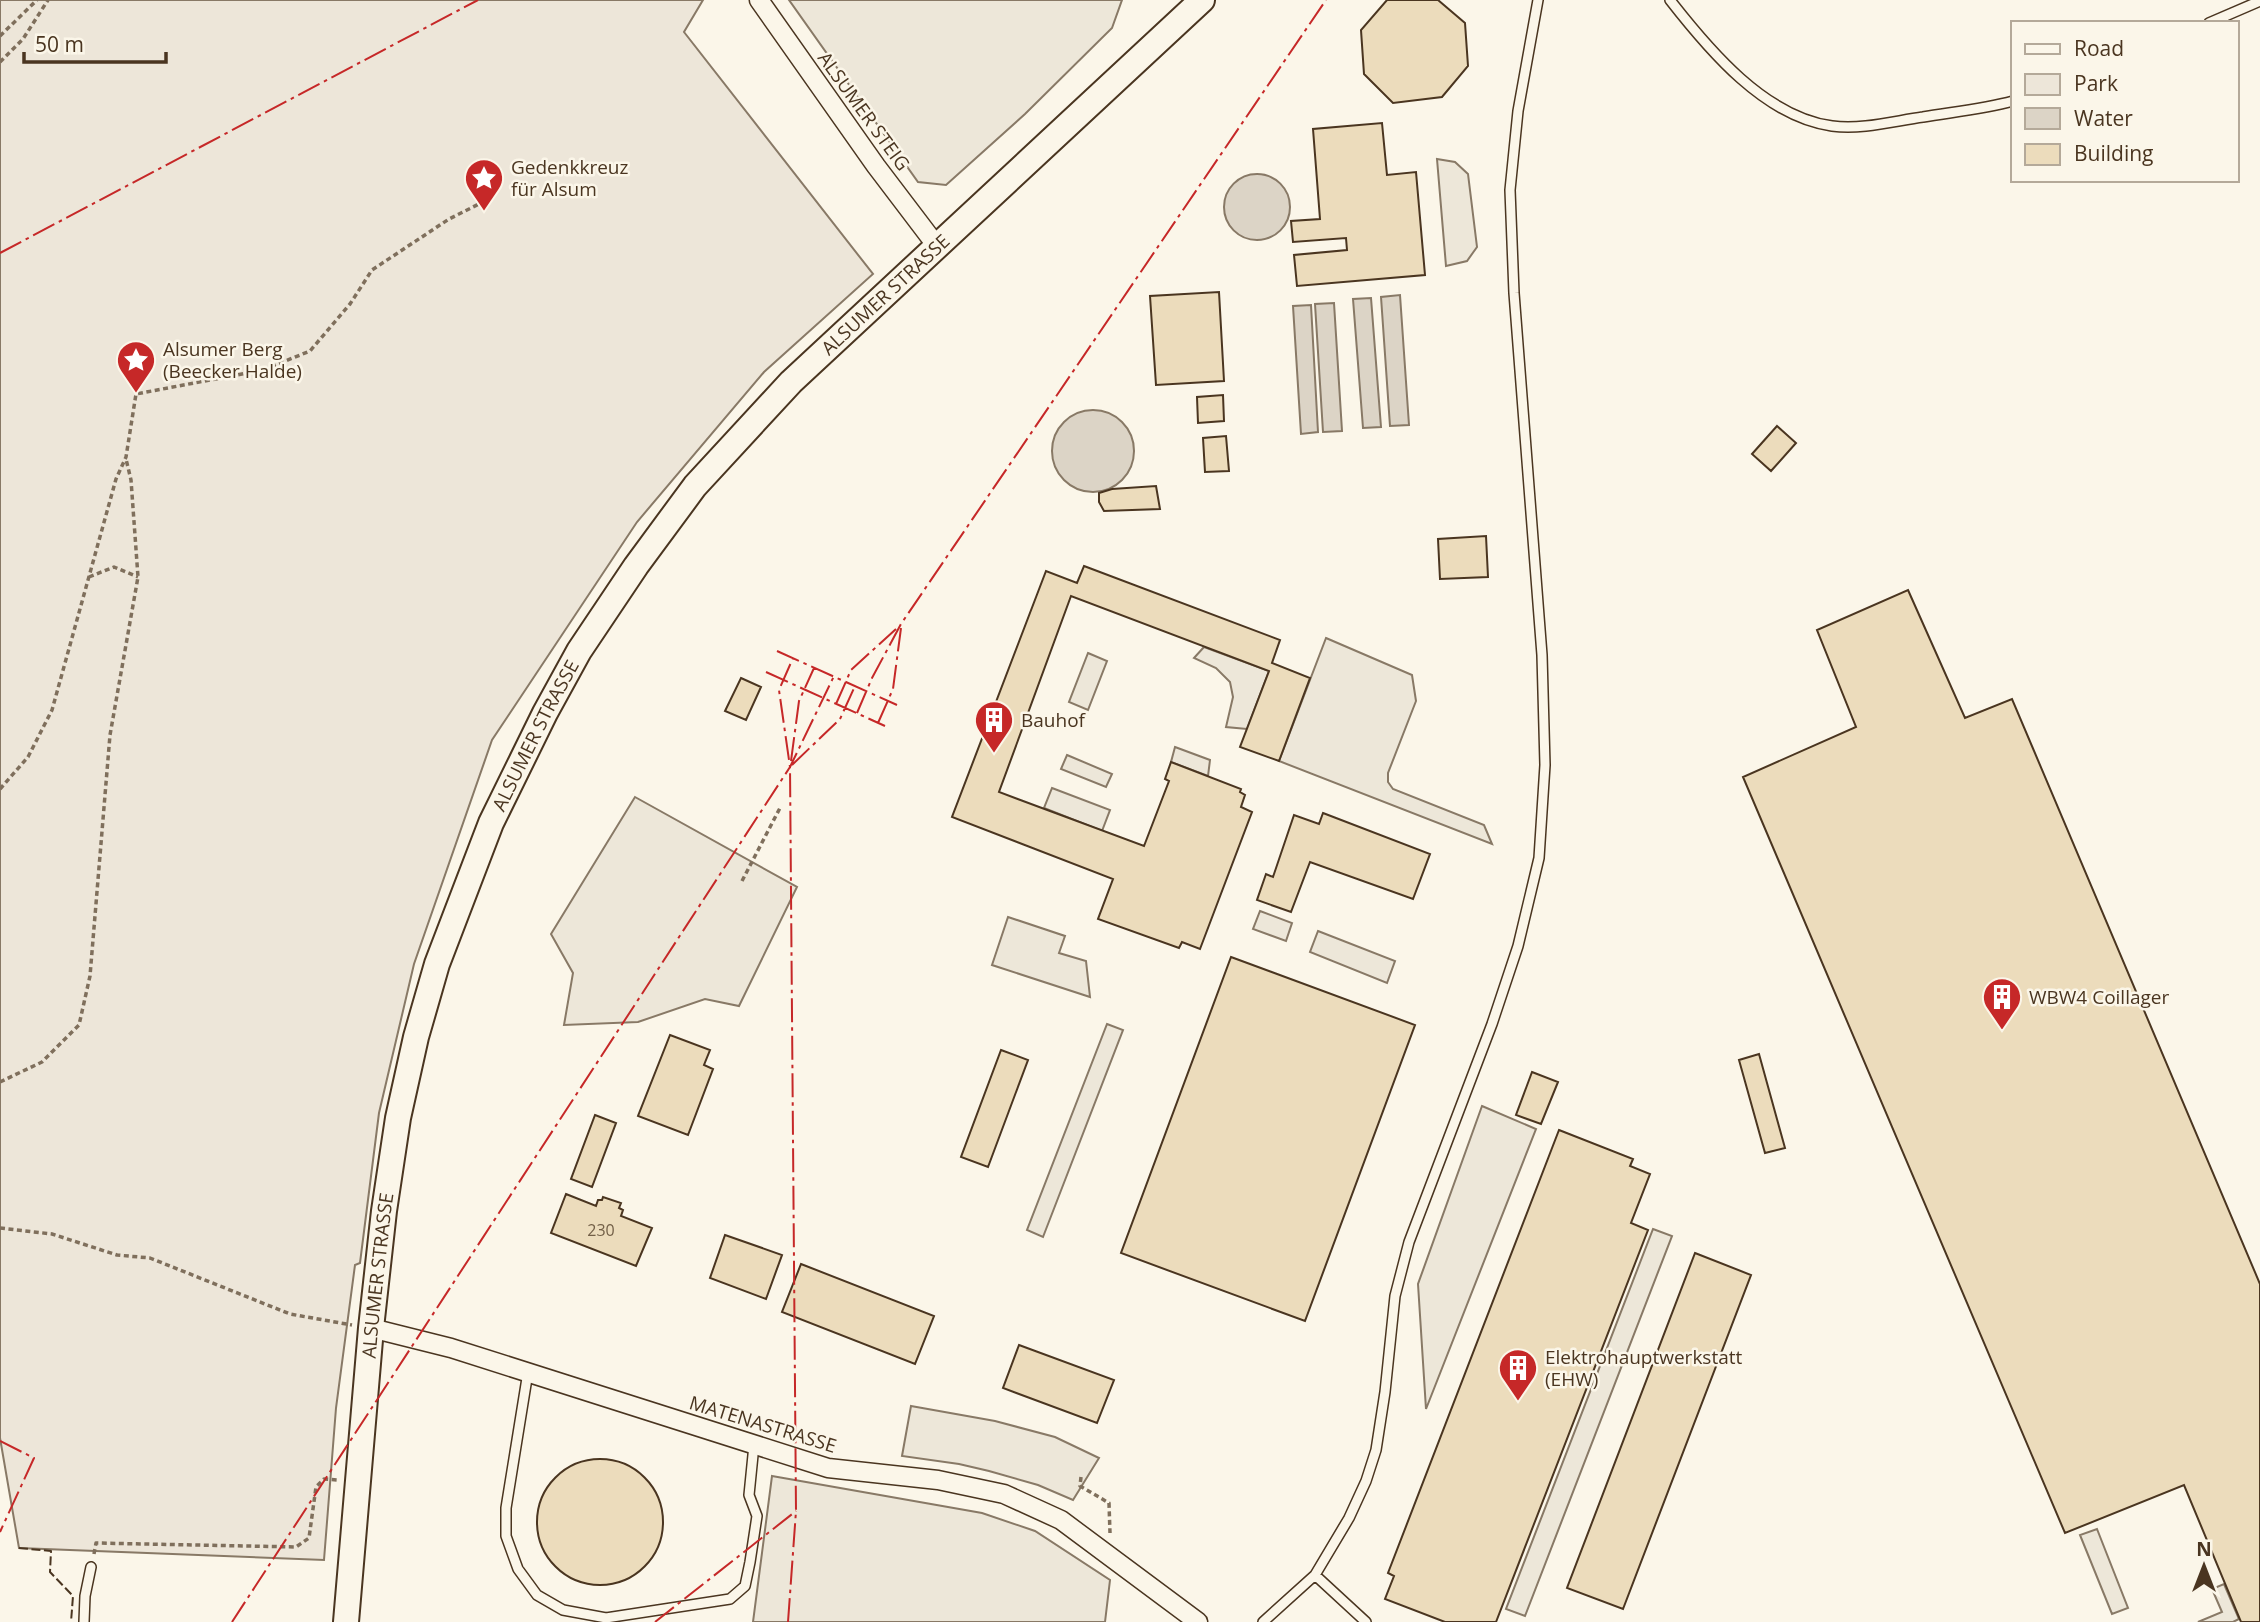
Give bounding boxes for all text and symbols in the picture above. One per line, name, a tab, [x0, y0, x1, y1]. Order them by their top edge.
scale bar	[24, 21, 166, 65]
legend	[2011, 21, 2239, 182]
text: 50 m	[35, 30, 84, 58]
text: Road	[2074, 34, 2124, 62]
street label: ALSUMER STEIG	[812, 46, 916, 176]
text: Park	[2074, 69, 2118, 97]
text: Water	[2074, 104, 2133, 132]
text: Building	[2074, 139, 2153, 167]
place label: Gedenkkreuz für Alsum	[511, 154, 628, 202]
place icon: Gedenkkreuz für Alsum	[463, 157, 505, 212]
street label: ALSUMER STRASSE	[815, 228, 955, 361]
place label: Alsumer Berg (Beecker Halde)	[163, 336, 302, 384]
place icon: Alsumer Berg (Beecker Halde)	[115, 339, 157, 394]
street label: ALSUMER STRASSE	[486, 655, 585, 815]
building icon: Bauhof	[973, 699, 1015, 754]
place label: Bauhof	[1021, 707, 1087, 733]
building icon: WBW4 Coillager	[1981, 976, 2023, 1031]
place label: WBW4 Coillager	[2029, 984, 2169, 1010]
street label: ALSUMER STRASSE	[355, 1191, 400, 1359]
house number: 230	[587, 1219, 615, 1241]
place label: Elektrohauptwerkstatt (EHW)	[1545, 1344, 1743, 1392]
building icon: Elektrohauptwerkstatt (EHW)	[1497, 1347, 1539, 1402]
street label: MATENASTRASSE	[686, 1389, 840, 1459]
north arrow	[2169, 1531, 2239, 1601]
text: N	[2196, 1536, 2212, 1562]

